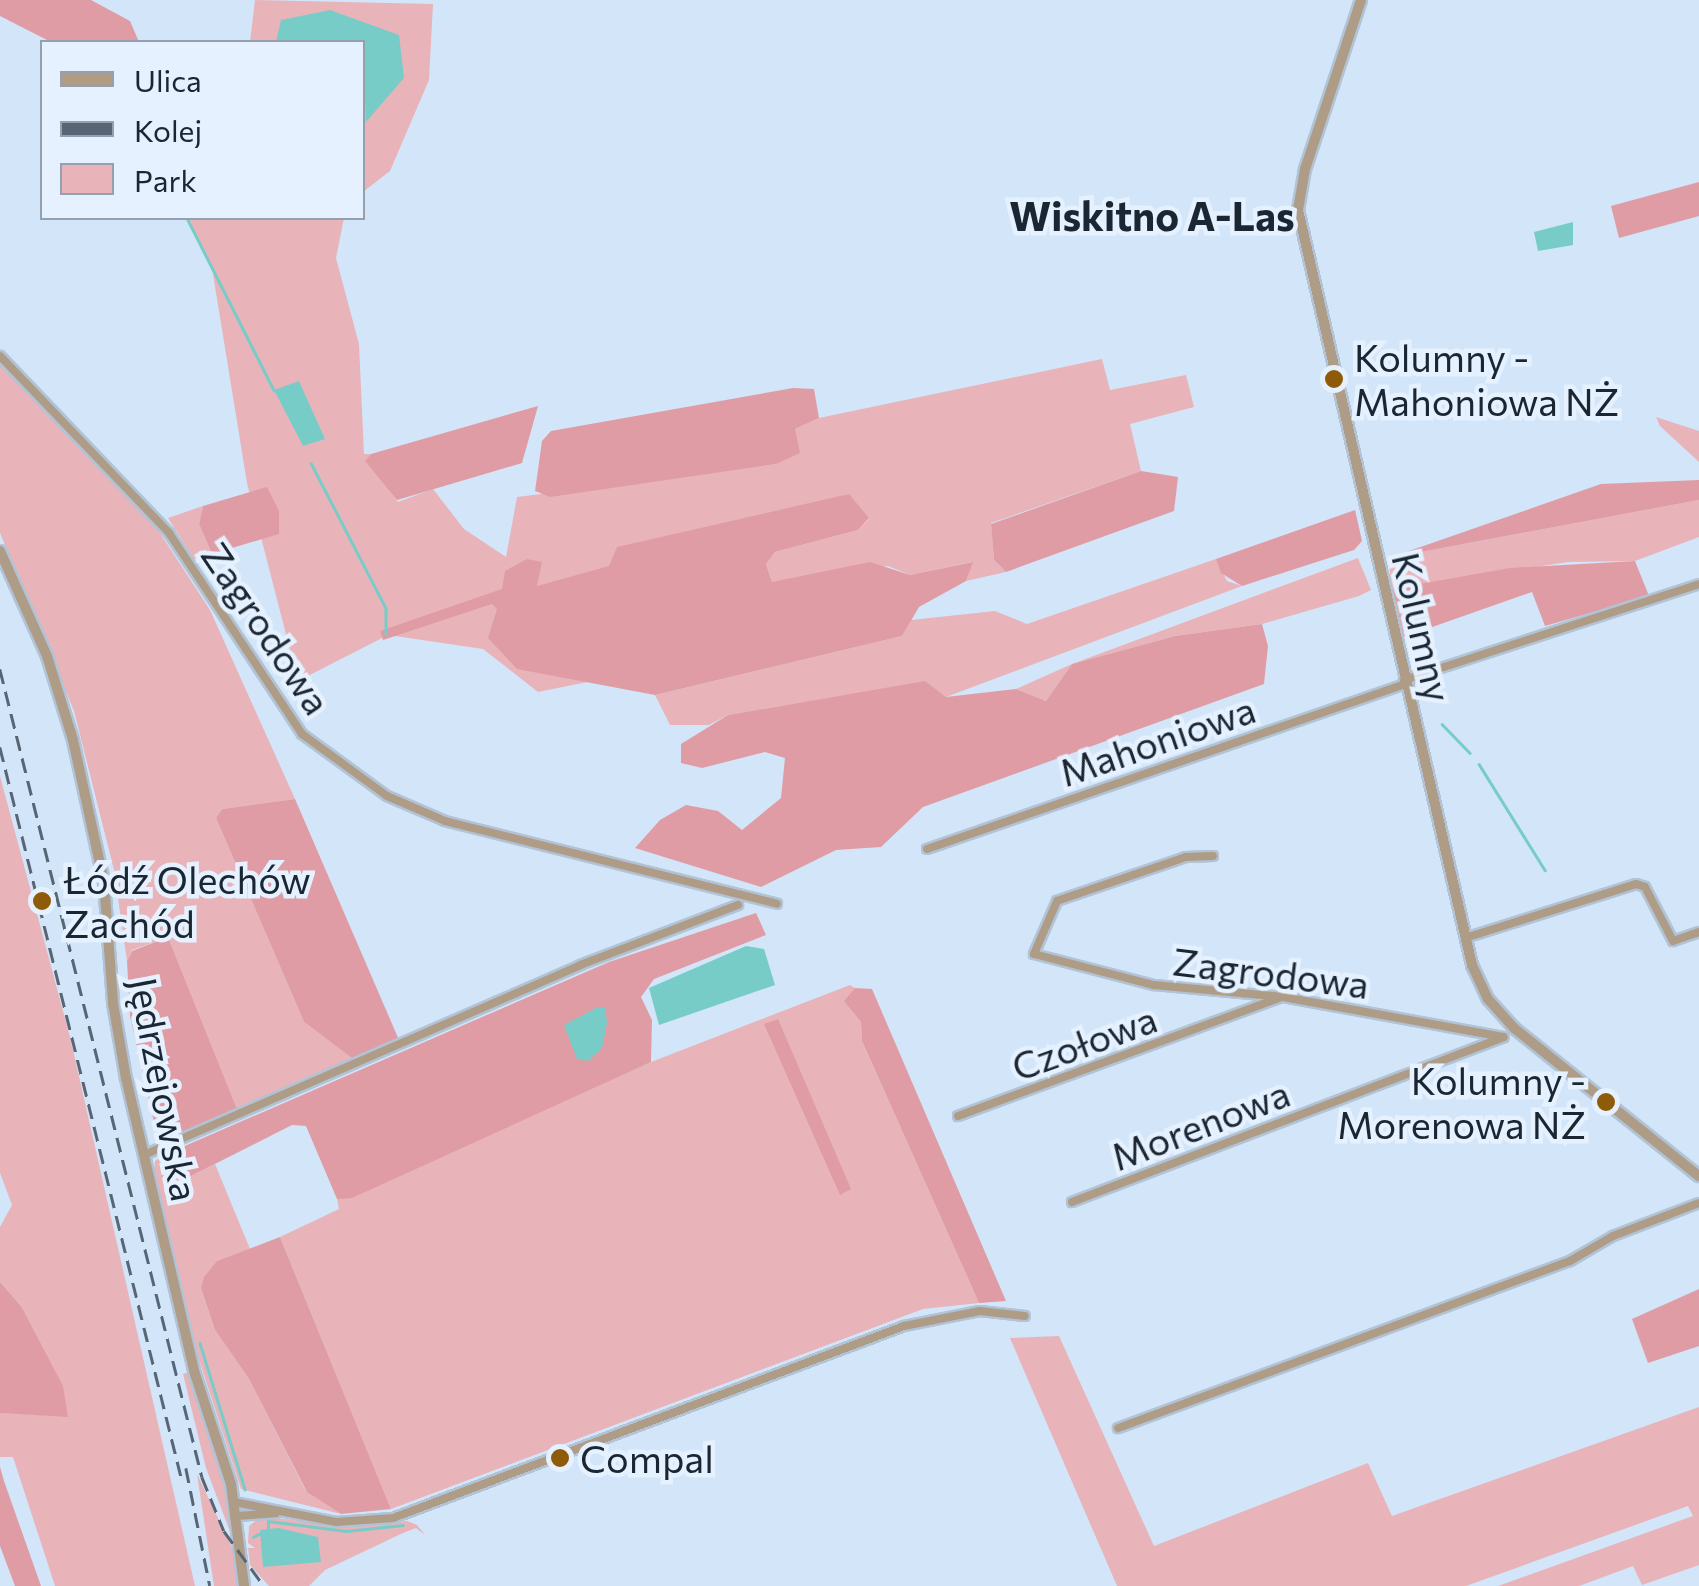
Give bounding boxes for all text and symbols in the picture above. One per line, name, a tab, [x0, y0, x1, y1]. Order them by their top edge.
legend	[40, 40, 365, 220]
text: Ulica	[134, 61, 202, 98]
text: Kolej	[134, 111, 202, 148]
text: Park	[134, 161, 197, 198]
district label: Wiskitno A-Las	[1009, 191, 1295, 239]
place label: Kolumny - Mahoniowa NŻ	[1354, 334, 1619, 424]
marker: Kolumny - Mahoniowa NŻ	[1323, 368, 1345, 390]
street label: Zagrodowa	[193, 534, 341, 722]
street label: Kolumny	[1384, 548, 1462, 706]
street label: Mahoniowa	[1053, 685, 1261, 795]
place label: Łódź Olechów Zachód	[64, 856, 311, 946]
marker: Łódź Olechów Zachód	[29, 888, 55, 914]
street label: Zagrodowa	[1170, 937, 1372, 1007]
street label: Jędrzejowska	[121, 973, 209, 1205]
street label: Czołowa	[1005, 995, 1163, 1089]
place label: Kolumny - Morenowa NŻ	[1337, 1057, 1586, 1146]
street label: Morenowa	[1104, 1069, 1296, 1179]
marker: Kolumny - Morenowa NŻ	[1595, 1091, 1617, 1113]
place label: Compal	[580, 1435, 714, 1481]
marker: Compal	[549, 1447, 571, 1469]

